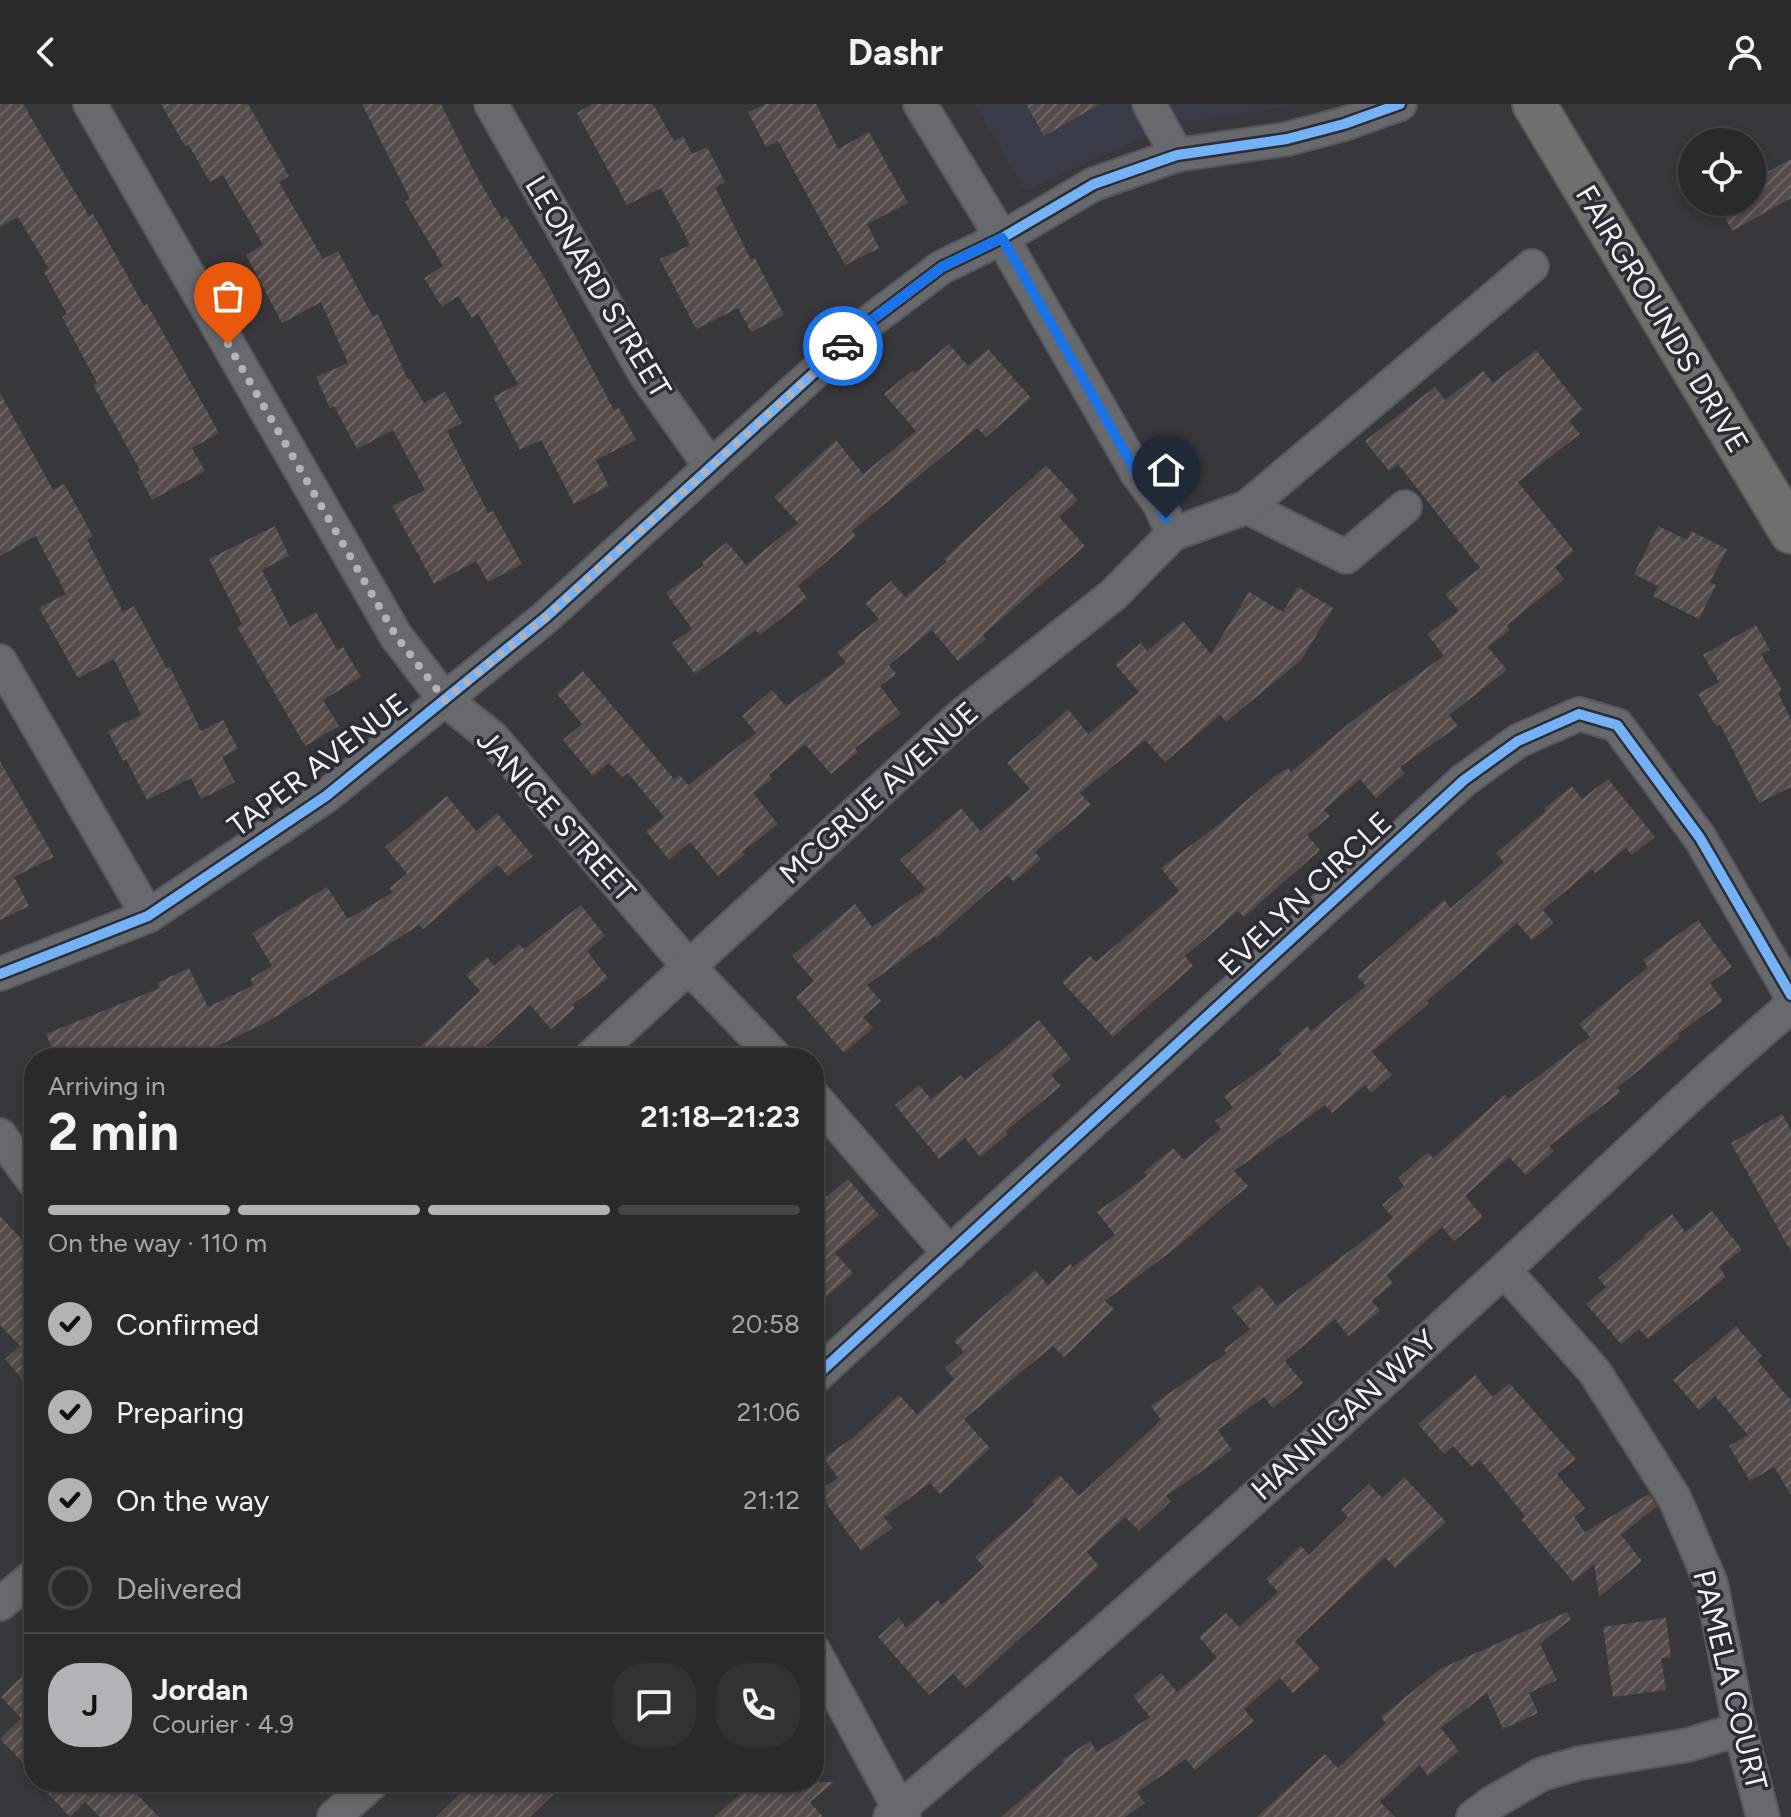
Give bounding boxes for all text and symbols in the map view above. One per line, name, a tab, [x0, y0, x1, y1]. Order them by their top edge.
icon: back	[24, 30, 68, 74]
icon: person	[1723, 30, 1767, 74]
text: Dashr	[848, 31, 943, 74]
map controls	[1678, 128, 1766, 216]
button: locate	[1678, 128, 1766, 216]
street label: LEONARD STREET	[517, 169, 680, 405]
street label: FAIRGROUNDS DRIVE	[1568, 178, 1757, 459]
pin	[194, 262, 262, 344]
icon: bag	[206, 274, 250, 318]
courier	[803, 306, 883, 386]
icon: car	[821, 324, 865, 368]
pin	[1132, 436, 1200, 518]
icon: home	[1144, 448, 1188, 492]
street label: TAPER AVENUE	[220, 685, 415, 844]
street label: MCGRUE AVENUE	[772, 694, 986, 892]
street label: JANICE STREET	[469, 722, 644, 910]
street label: EVELYN CIRCLE	[1210, 804, 1399, 983]
text: Arriving in	[48, 1070, 166, 1102]
text: 21:18–21:23	[640, 1098, 800, 1135]
text: 2 min	[48, 1101, 179, 1163]
text: On the way · 110 m	[48, 1227, 267, 1259]
icon: check	[48, 1302, 92, 1346]
text: Confirmed	[116, 1306, 259, 1343]
text: 20:58	[731, 1308, 800, 1340]
street label: HANNIGAN WAY	[1243, 1322, 1444, 1508]
icon: check	[48, 1390, 92, 1434]
text: Preparing	[116, 1394, 244, 1431]
text: 21:06	[737, 1396, 800, 1428]
icon: check	[48, 1478, 92, 1522]
text: On the way	[116, 1482, 269, 1519]
text: 21:12	[743, 1484, 800, 1516]
street label: PAMELA COURT	[1685, 1566, 1776, 1794]
text: Delivered	[116, 1570, 242, 1607]
button: chat	[612, 1663, 696, 1747]
button: phone	[716, 1663, 800, 1747]
text: Jordan	[152, 1671, 248, 1708]
text: J	[82, 1687, 98, 1724]
text: Courier · 4.9	[152, 1708, 294, 1740]

